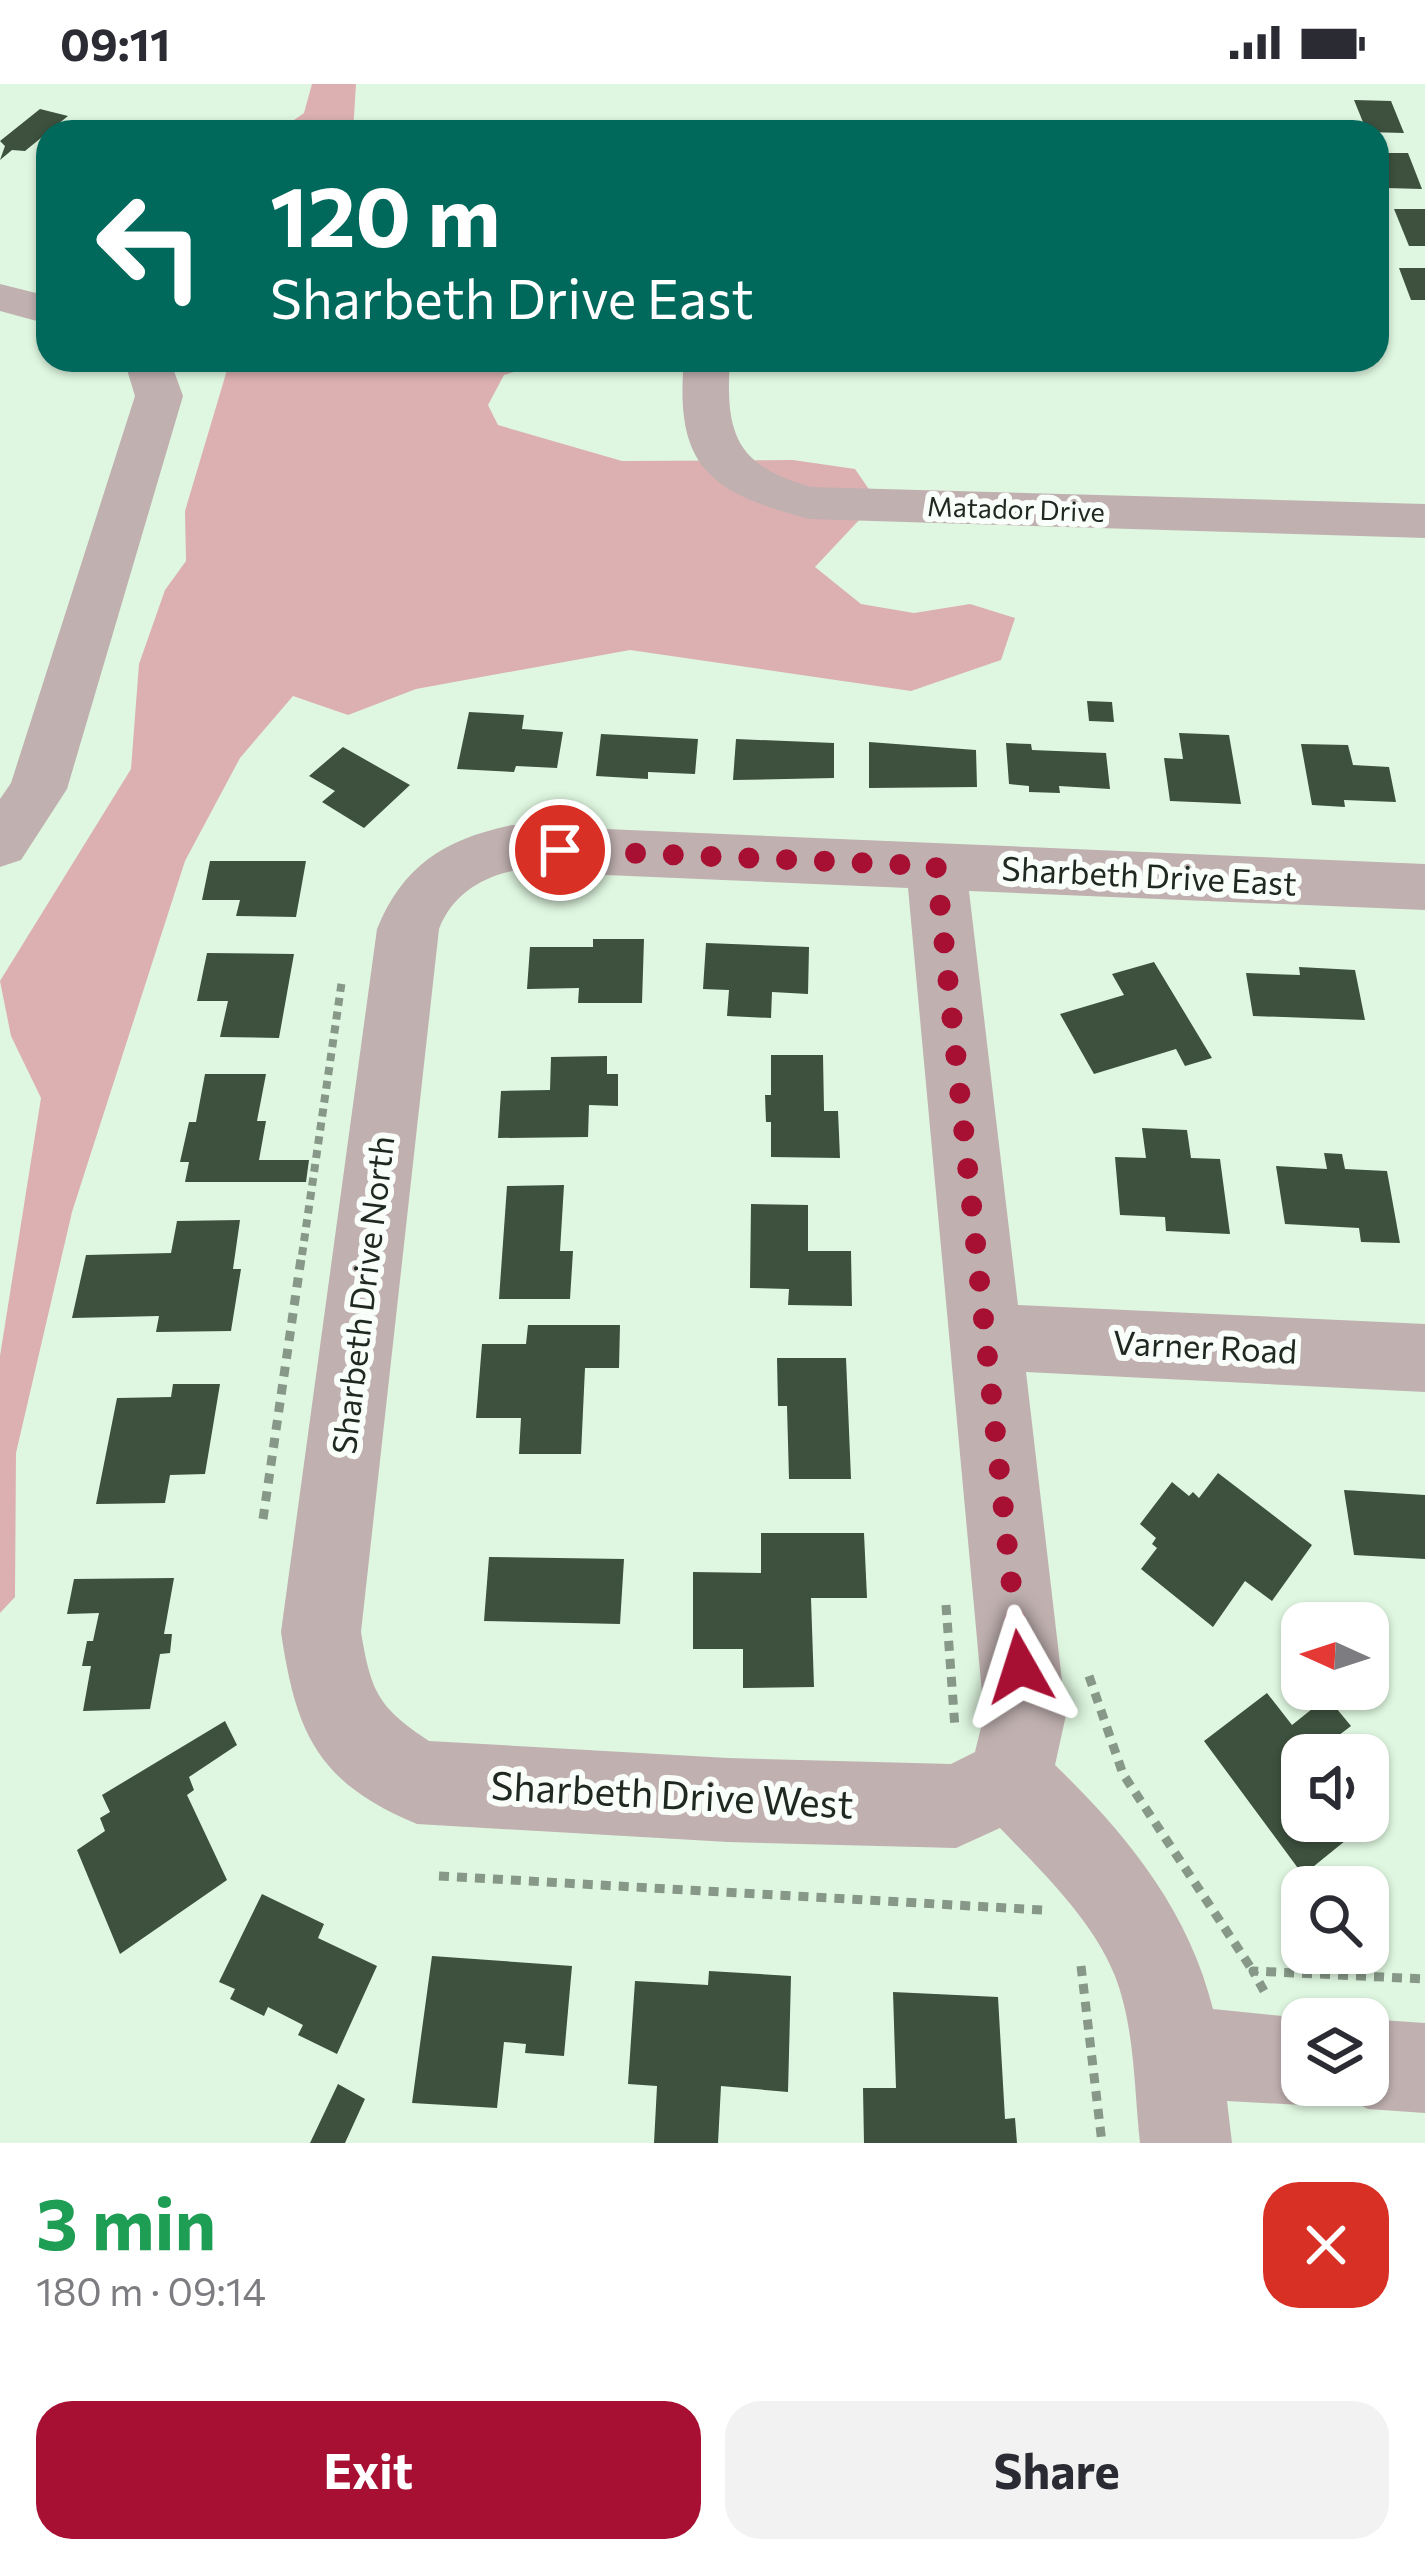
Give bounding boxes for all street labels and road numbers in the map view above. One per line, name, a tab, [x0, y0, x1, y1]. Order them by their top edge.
street label: Matador Drive	[927, 489, 1105, 528]
street label: Sharbeth Drive East	[1000, 846, 1298, 903]
street label: Sharbeth Drive North	[322, 1133, 401, 1456]
street label: Varner Road	[1112, 1320, 1298, 1371]
street label: Sharbeth Drive West	[489, 1760, 855, 1826]

